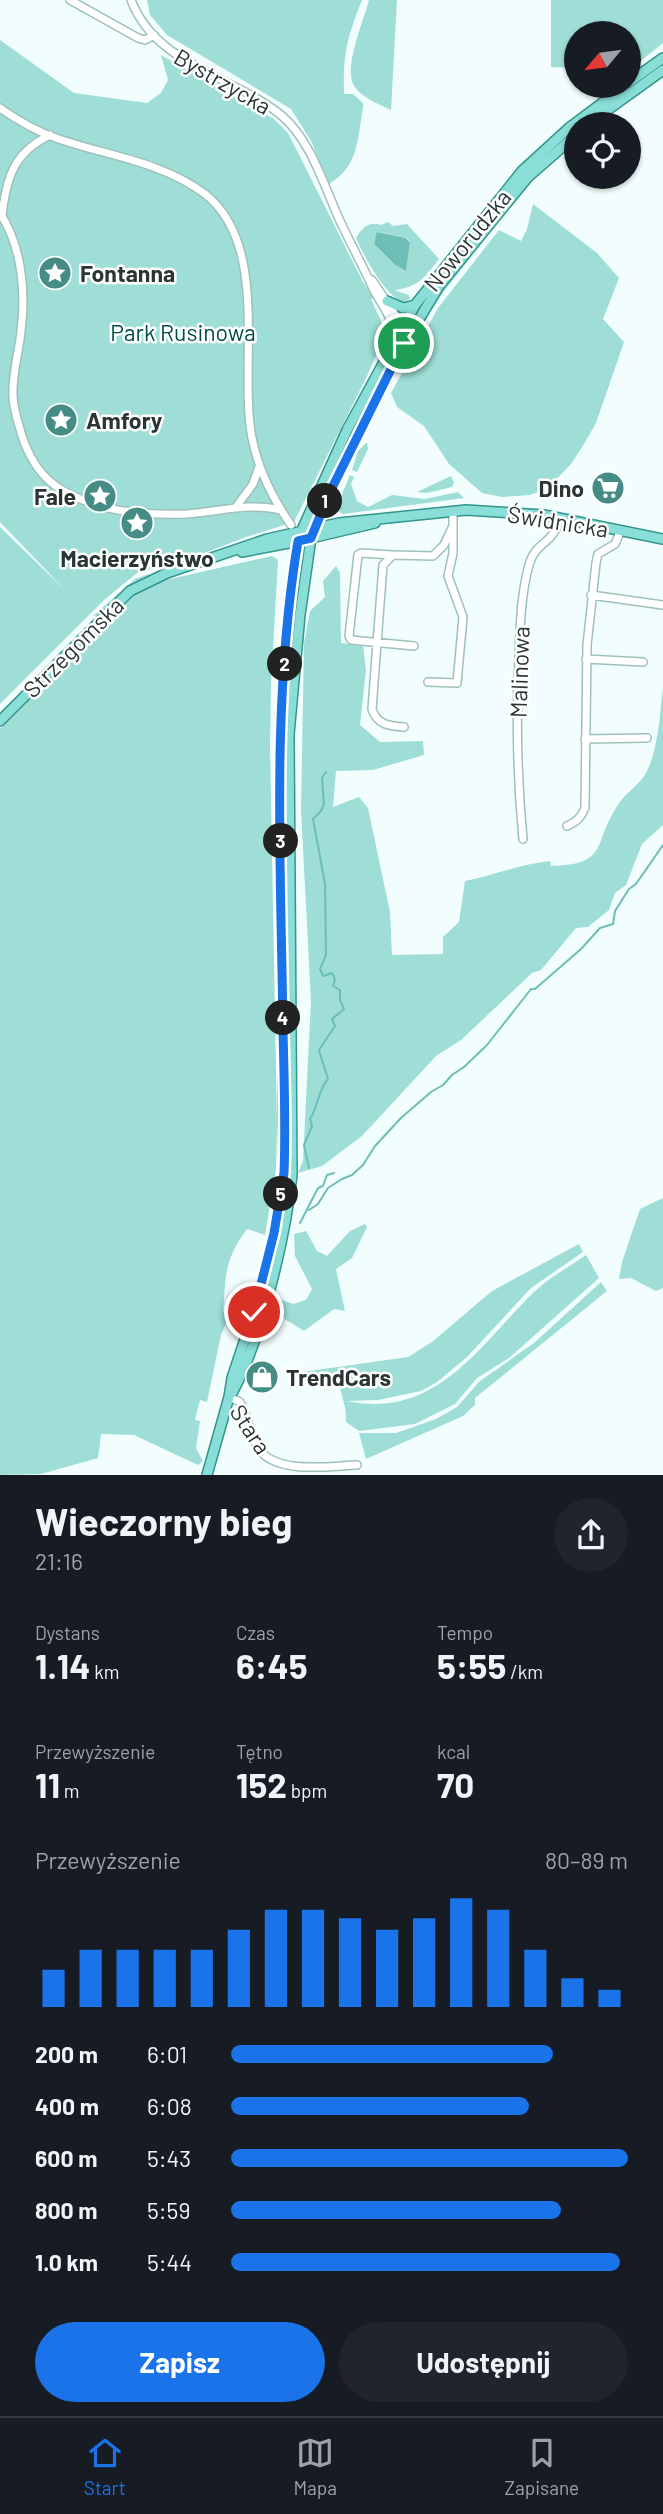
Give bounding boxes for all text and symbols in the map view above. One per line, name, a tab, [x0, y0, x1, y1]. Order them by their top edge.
north arrow	[564, 21, 640, 98]
map controls	[564, 21, 641, 189]
street label: Bystrzycka	[169, 42, 277, 120]
button: locate	[564, 112, 641, 189]
street label: Noworudzka	[417, 183, 517, 297]
place icon: Fontanna	[36, 254, 74, 292]
place label: Fontanna	[80, 259, 175, 287]
pin	[374, 313, 434, 373]
park label: Park Rusinowa	[110, 318, 256, 346]
icon: arrive	[385, 324, 423, 362]
place icon: Amfory	[42, 401, 80, 439]
place label: Amfory	[86, 406, 163, 434]
supermarket icon: Dino	[589, 469, 627, 507]
place label: Dino	[539, 474, 584, 502]
place icon: Fale	[81, 477, 119, 515]
place label: Fale	[34, 482, 76, 510]
pin: 1	[308, 484, 342, 518]
text: 1	[321, 489, 328, 512]
street label: Świdnicka	[506, 499, 610, 543]
place icon: Macierzyństwo	[118, 504, 156, 542]
place label: Macierzyństwo	[60, 544, 214, 572]
street label: Strzegomska	[17, 591, 129, 703]
street label: Malinowa	[503, 626, 535, 718]
pin: 2	[268, 646, 302, 682]
text: 2	[279, 652, 290, 675]
pin: 3	[264, 824, 298, 858]
text: 3	[275, 829, 286, 852]
pin: 4	[266, 1000, 300, 1036]
text: 4	[277, 1006, 288, 1029]
pin: 5	[264, 1176, 298, 1212]
text: 5	[275, 1182, 286, 1205]
pin	[224, 1282, 284, 1342]
icon: check	[235, 1293, 273, 1331]
shop icon: TrendCars	[243, 1358, 281, 1396]
place label: TrendCars	[286, 1363, 391, 1391]
street label: Stara	[225, 1399, 277, 1459]
text: Wieczorny bieg	[35, 1498, 292, 1544]
button: share	[554, 1498, 628, 1572]
text: 21:16	[35, 1547, 83, 1575]
text: Dystans	[35, 1621, 100, 1644]
text: Czas	[236, 1621, 275, 1644]
text: Tempo	[437, 1621, 493, 1644]
text: 1.14	[35, 1644, 90, 1686]
text: 6:45	[236, 1644, 308, 1686]
text: 5:55	[437, 1644, 506, 1686]
text: km	[90, 1660, 119, 1683]
text: /km	[506, 1660, 543, 1683]
text: Przewyższenie	[35, 1740, 155, 1763]
text: Tętno	[236, 1740, 283, 1763]
text: kcal	[437, 1740, 470, 1763]
text: 11	[35, 1763, 60, 1805]
text: 152	[236, 1763, 287, 1805]
text: 70	[437, 1763, 474, 1805]
text: m	[60, 1779, 80, 1802]
text: bpm	[287, 1779, 327, 1802]
text: Przewyższenie	[35, 1846, 181, 1874]
text: 80–89 m	[545, 1846, 628, 1874]
text: 200 m	[35, 2040, 98, 2068]
text: 6:01	[147, 2040, 187, 2068]
text: 400 m	[35, 2092, 99, 2120]
text: 6:08	[147, 2092, 192, 2120]
text: 600 m	[35, 2144, 97, 2172]
text: 5:43	[147, 2144, 191, 2172]
text: 800 m	[35, 2196, 97, 2224]
text: 5:59	[147, 2196, 190, 2224]
text: 1.0 km	[35, 2248, 98, 2276]
text: 5:44	[147, 2248, 192, 2276]
button: Zapisz	[35, 2322, 325, 2402]
button: Udostępnij	[339, 2322, 628, 2402]
tab: Start	[84, 2434, 126, 2499]
tab: Mapa	[293, 2434, 337, 2499]
tab: Zapisane	[505, 2434, 579, 2499]

